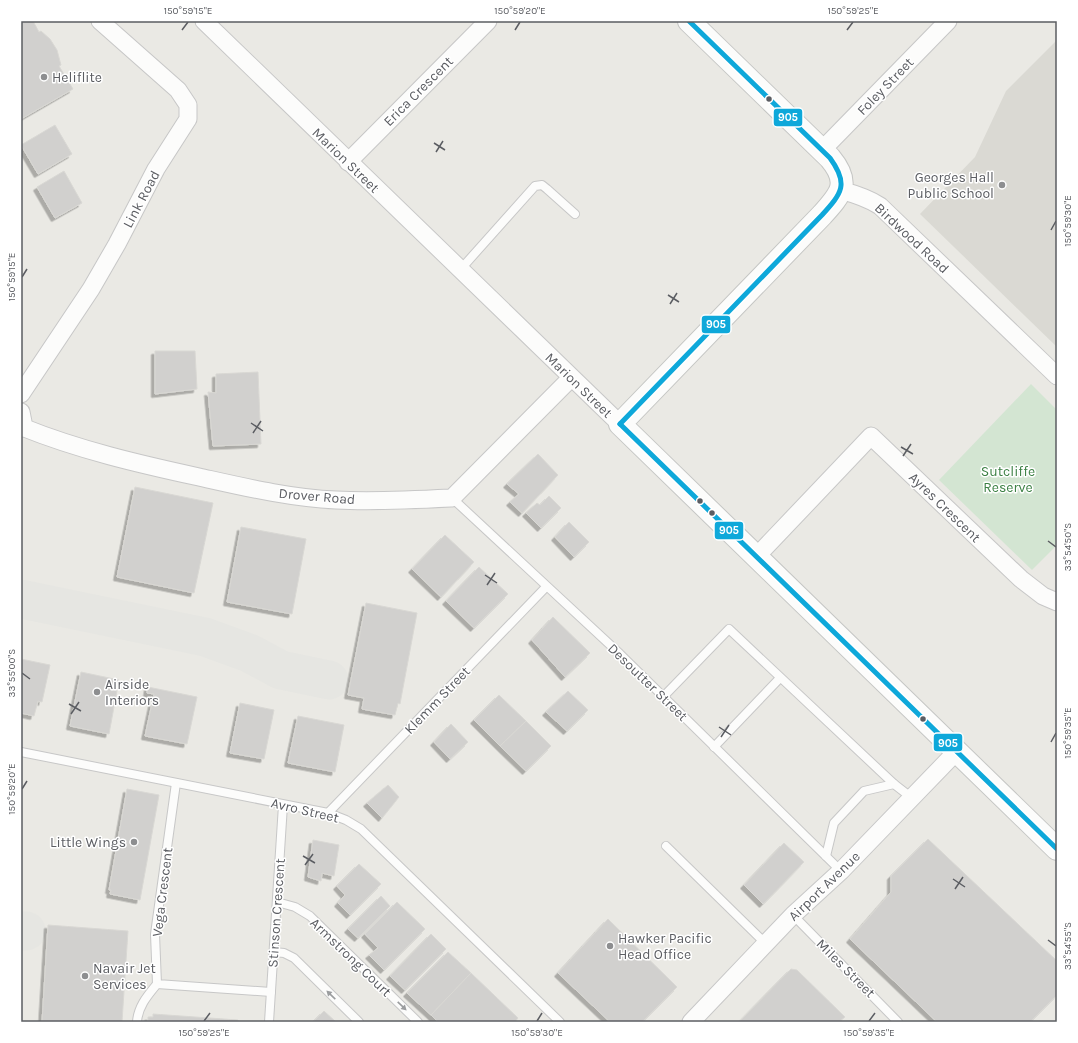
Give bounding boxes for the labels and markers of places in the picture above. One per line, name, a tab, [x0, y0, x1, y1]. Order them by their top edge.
place label: Heliflite	[52, 69, 102, 86]
marker: Heliflite	[39, 72, 49, 82]
unlabelled marker	[764, 94, 774, 104]
place label: Georges Hall Public School	[907, 169, 994, 202]
marker: Georges Hall Public School	[997, 180, 1007, 190]
unlabelled marker	[695, 496, 705, 506]
unlabelled marker	[707, 508, 717, 518]
place label: Airside Interiors	[105, 676, 159, 709]
marker: Airside Interiors	[92, 687, 102, 697]
unlabelled marker	[918, 714, 928, 724]
place label: Little Wings	[50, 834, 126, 851]
marker: Little Wings	[129, 837, 139, 847]
place label: Hawker Pacific Head Office	[618, 930, 712, 963]
marker: Hawker Pacific Head Office	[605, 941, 615, 951]
place label: Navair Jet Services	[93, 960, 156, 993]
marker: Navair Jet Services	[80, 971, 90, 981]

